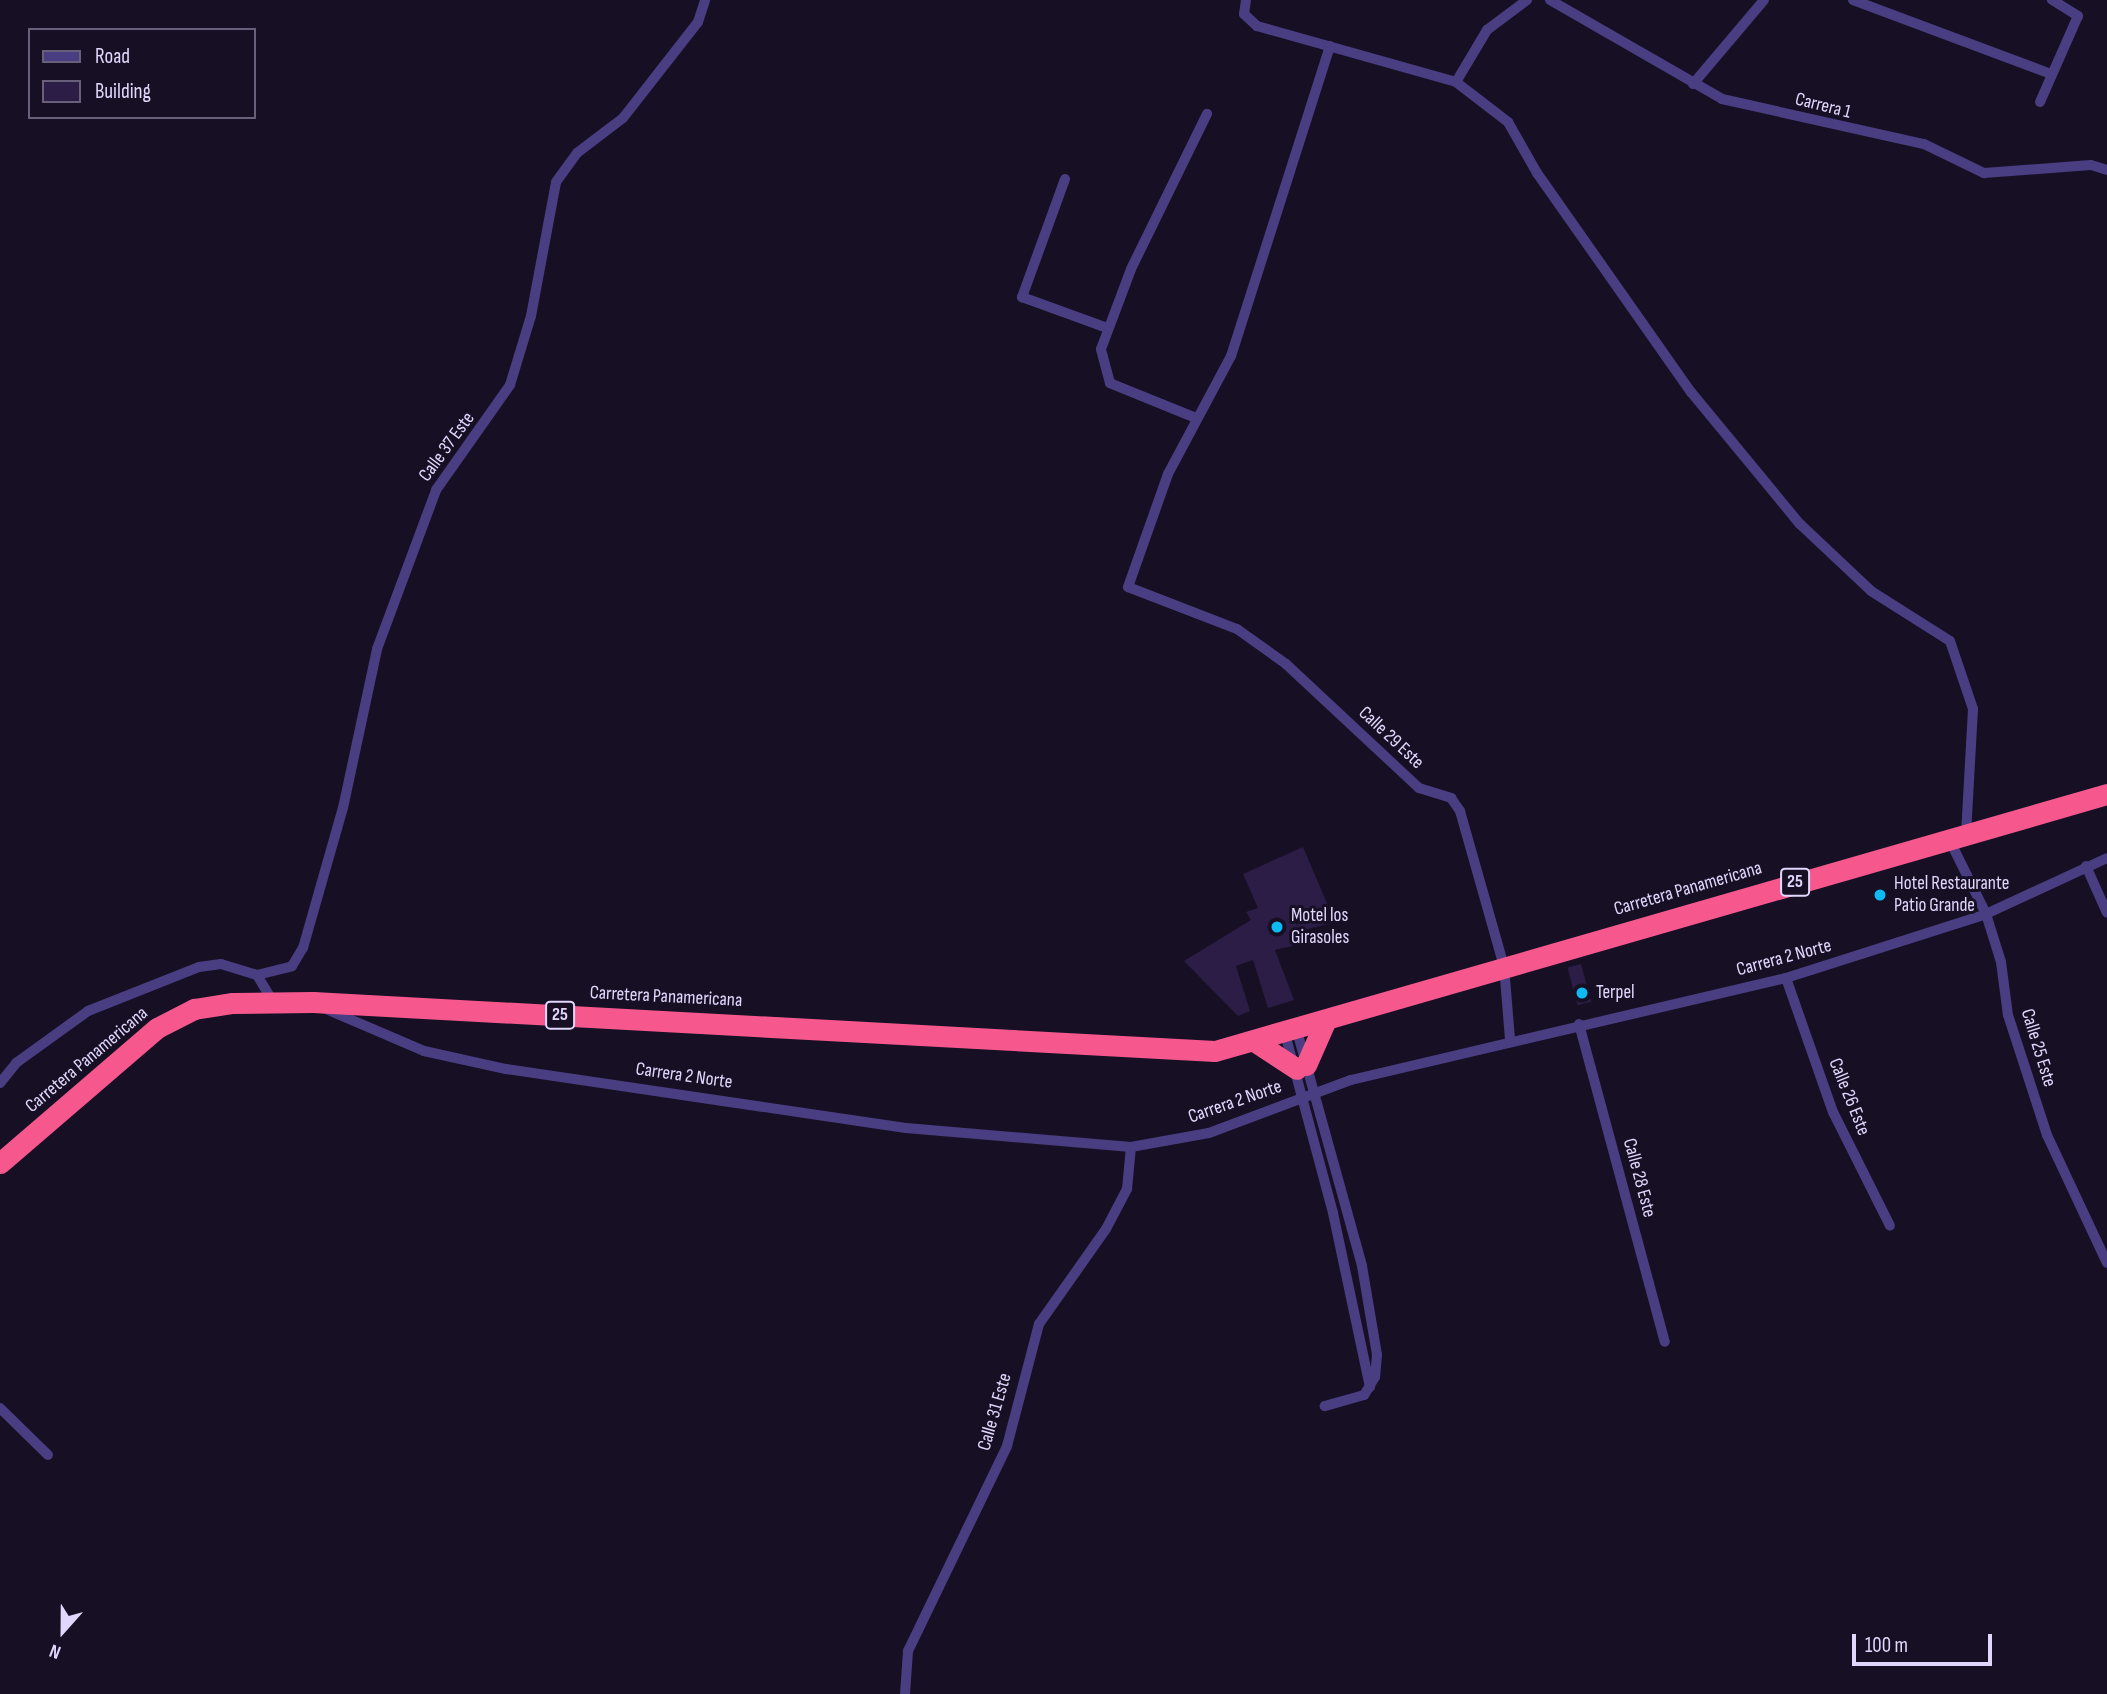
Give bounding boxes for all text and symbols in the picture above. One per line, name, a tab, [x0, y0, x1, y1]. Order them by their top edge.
legend	[28, 28, 256, 119]
text: Road	[95, 44, 130, 69]
text: Building	[95, 79, 151, 104]
street label: Carrera 1	[1793, 88, 1853, 124]
street label: Calle 37 Este	[414, 408, 480, 486]
street label: Calle 29 Este	[1354, 702, 1428, 774]
street label: Carretera Panamericana	[1612, 857, 1764, 921]
road number: 25	[1779, 868, 1811, 897]
place label: Hotel Restaurante Patio Grande	[1894, 873, 2009, 917]
marker: Hotel Restaurante Patio Grande	[1872, 887, 1888, 903]
place label: Motel los Girasoles	[1291, 905, 1349, 949]
marker: Motel los Girasoles	[1269, 919, 1285, 935]
street label: Carrera 2 Norte	[1734, 934, 1834, 982]
street label: Carretera Panamericana	[589, 982, 743, 1012]
place label: Terpel	[1596, 982, 1635, 1004]
marker: Terpel	[1574, 985, 1590, 1001]
road number: 25	[544, 1000, 576, 1030]
street label: Carretera Panamericana	[21, 1002, 153, 1118]
street label: Calle 25 Este	[2015, 1006, 2061, 1090]
street label: Calle 26 Este	[1823, 1055, 1875, 1139]
street label: Carrera 2 Norte	[634, 1058, 734, 1094]
street label: Carrera 2 Norte	[1185, 1075, 1285, 1129]
street label: Calle 28 Este	[1618, 1136, 1660, 1220]
street label: Calle 31 Este	[973, 1371, 1017, 1453]
north arrow	[28, 1596, 98, 1666]
scale bar	[1855, 1620, 1995, 1664]
text: 100 m	[1865, 1633, 1908, 1658]
text: N	[46, 1639, 64, 1664]

